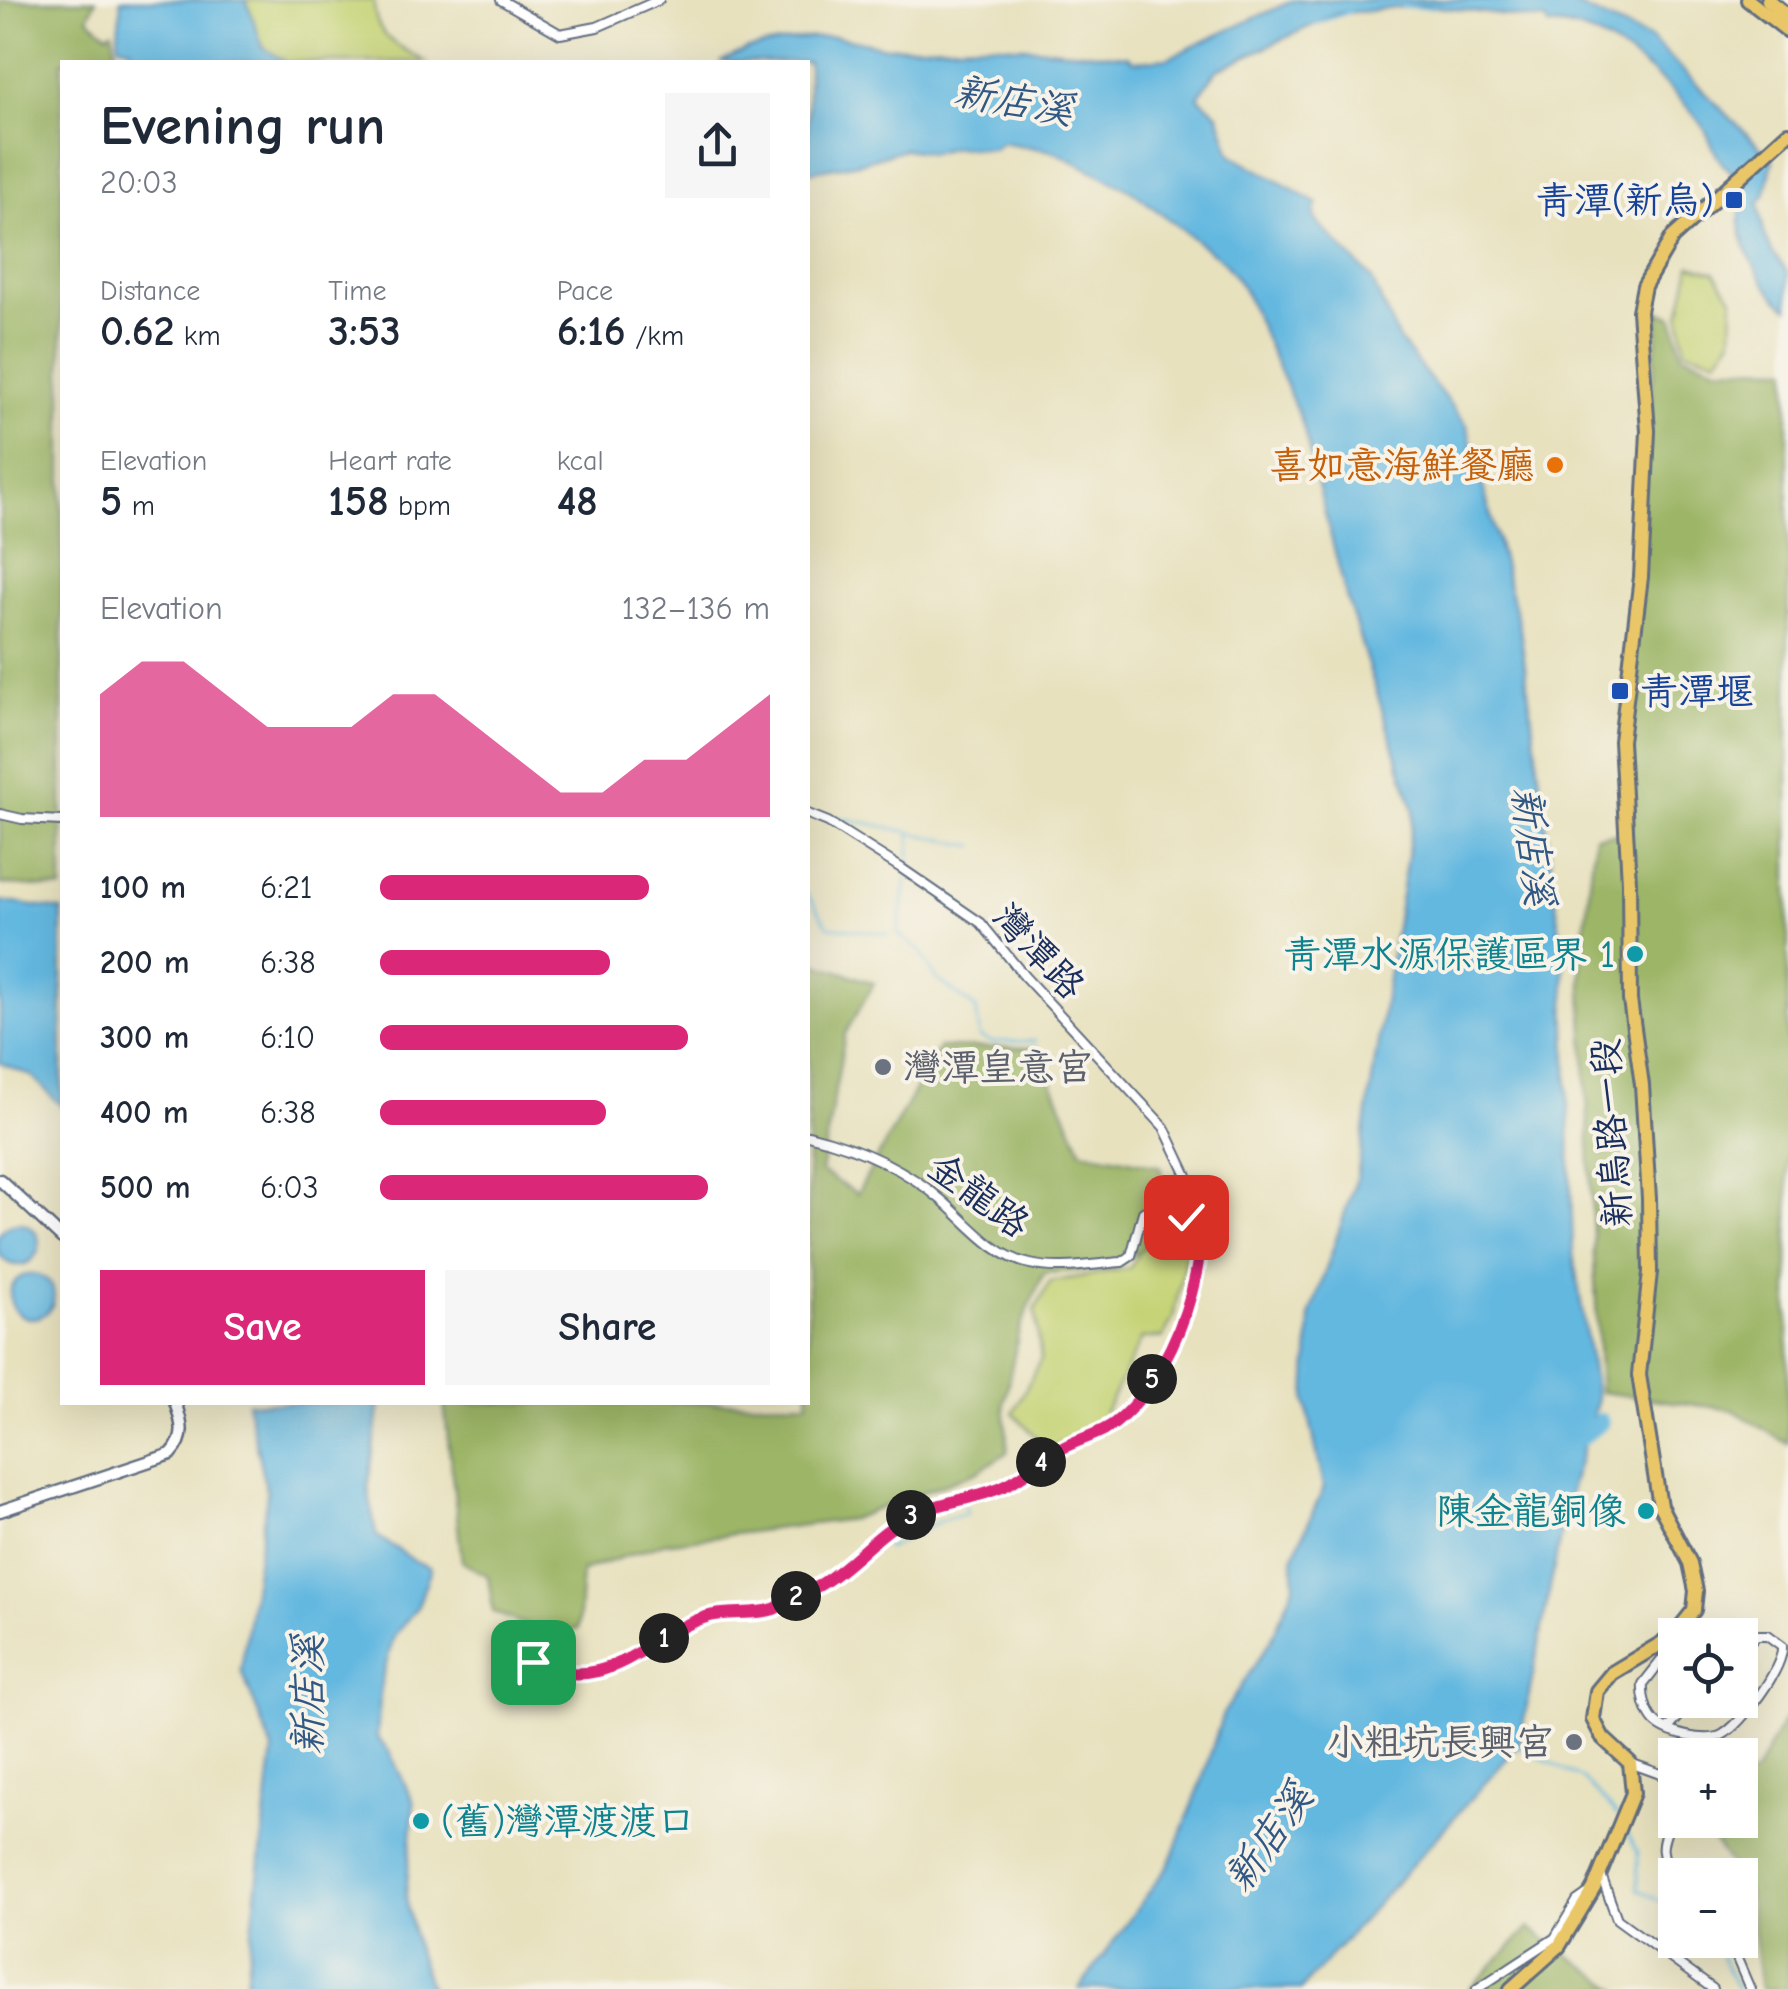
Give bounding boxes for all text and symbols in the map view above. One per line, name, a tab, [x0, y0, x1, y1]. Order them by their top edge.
water label: 新店溪	[951, 68, 1079, 134]
button: share	[665, 93, 770, 198]
text: Evening run	[100, 94, 385, 158]
text: 20:03	[100, 164, 178, 201]
place label: 青潭(新烏)	[1536, 179, 1714, 223]
marker: 青潭(新烏)	[1723, 189, 1745, 211]
text: Distance	[100, 275, 200, 307]
text: Time	[328, 275, 386, 307]
text: Pace	[557, 275, 613, 307]
text: 0.62	[100, 307, 175, 356]
text: 3:53	[328, 307, 401, 356]
text: 6:16	[557, 307, 626, 356]
text: km	[175, 320, 221, 352]
text: /km	[626, 320, 684, 352]
place label: 喜如意海鮮餐廳	[1269, 444, 1535, 488]
text: Elevation	[100, 445, 207, 477]
text: Heart rate	[328, 445, 452, 477]
text: kcal	[557, 445, 604, 477]
marker: 喜如意海鮮餐廳	[1544, 454, 1566, 476]
text: 5	[100, 477, 122, 526]
text: 158	[328, 477, 389, 526]
text: 48	[557, 477, 598, 526]
text: m	[122, 490, 155, 522]
text: bpm	[389, 490, 451, 522]
text: Elevation	[100, 590, 223, 627]
text: 132–136 m	[622, 590, 770, 627]
place label: 青潭堰	[1640, 670, 1754, 714]
marker: 青潭堰	[1609, 680, 1631, 702]
water label: 新店溪	[1503, 784, 1563, 910]
text: 100 m	[100, 869, 186, 906]
text: 6:21	[260, 869, 313, 906]
street label: 灣潭路	[983, 895, 1093, 1008]
place label: 青潭水源保護區界 1	[1283, 933, 1615, 977]
marker: 青潭水源保護區界 1	[1624, 943, 1646, 965]
text: 200 m	[100, 944, 189, 981]
text: 6:38	[260, 944, 316, 981]
text: 300 m	[100, 1019, 189, 1056]
text: 6:10	[260, 1019, 315, 1056]
street label: 新烏路一段	[1583, 1037, 1641, 1229]
place label: 灣潭皇意宮	[903, 1046, 1093, 1090]
marker: 灣潭皇意宮	[872, 1056, 894, 1078]
text: 400 m	[100, 1094, 188, 1131]
text: 6:38	[260, 1094, 316, 1131]
street label: 金龍路	[919, 1145, 1037, 1247]
text: 500 m	[100, 1169, 190, 1206]
text: 6:03	[260, 1169, 319, 1206]
pin	[1144, 1175, 1229, 1260]
icon: check	[1159, 1190, 1214, 1245]
button: Save	[100, 1270, 425, 1385]
button: Share	[445, 1270, 770, 1385]
pin: 5	[1127, 1354, 1177, 1404]
text: 5	[1145, 1363, 1159, 1395]
pin: 4	[1016, 1437, 1066, 1487]
text: 4	[1034, 1446, 1048, 1478]
pin: 3	[886, 1490, 936, 1540]
place label: 陳金龍銅像	[1436, 1490, 1626, 1534]
text: 3	[904, 1499, 918, 1531]
marker: 陳金龍銅像	[1635, 1500, 1657, 1522]
pin: 2	[771, 1571, 821, 1621]
text: 2	[789, 1580, 803, 1612]
pin: 1	[639, 1613, 689, 1663]
map controls	[1658, 1618, 1758, 1958]
button: locate	[1658, 1618, 1758, 1718]
pin	[491, 1620, 576, 1705]
text: 1	[658, 1622, 670, 1654]
water label: 新店溪	[285, 1633, 331, 1755]
icon: arrive	[506, 1635, 561, 1690]
place label: 小粗坑長興宮	[1326, 1721, 1554, 1765]
marker: 小粗坑長興宮	[1563, 1731, 1585, 1753]
button: +	[1658, 1738, 1758, 1838]
water label: 新店溪	[1216, 1774, 1323, 1900]
place label: (舊)灣潭渡渡口	[441, 1800, 695, 1844]
marker: (舊)灣潭渡渡口	[410, 1810, 432, 1832]
button: −	[1658, 1858, 1758, 1958]

